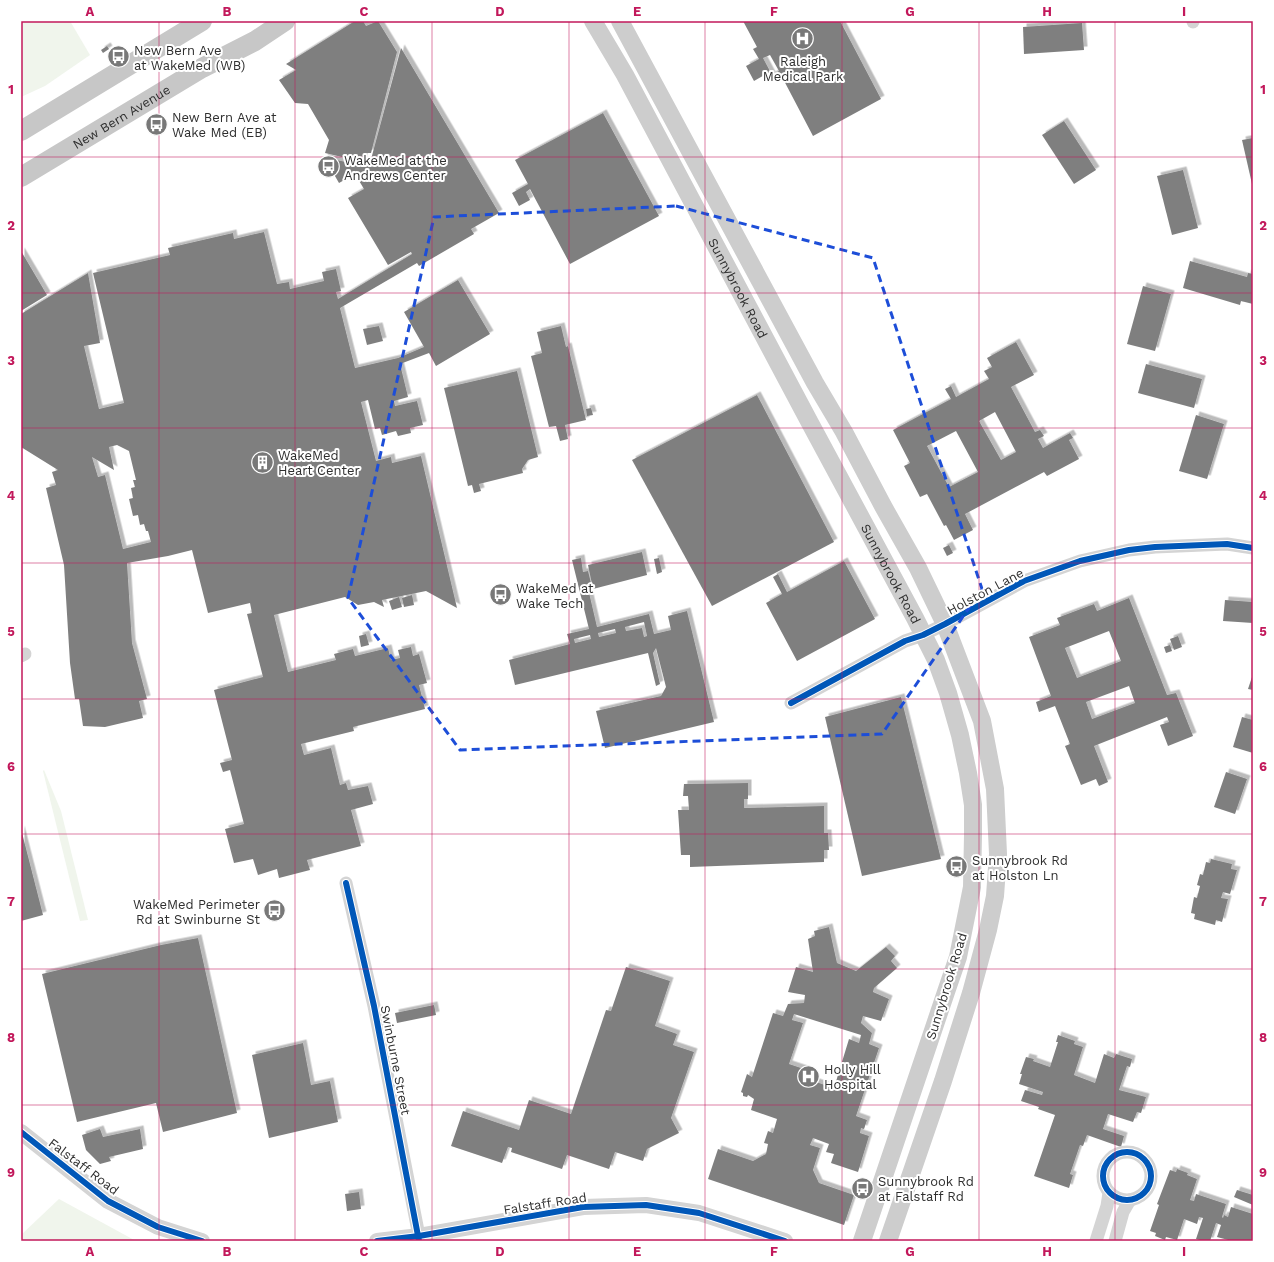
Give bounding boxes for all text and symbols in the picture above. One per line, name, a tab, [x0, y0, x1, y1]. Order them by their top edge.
text: A	[86, 4, 95, 19]
text: B	[223, 4, 232, 19]
text: C	[360, 4, 369, 19]
text: D	[495, 4, 505, 19]
text: E	[633, 4, 641, 19]
text: F	[770, 4, 778, 19]
text: G	[905, 4, 915, 19]
text: H	[1042, 4, 1052, 19]
text: I	[1182, 4, 1186, 19]
hospital icon: Raleigh Medical Park	[790, 26, 816, 52]
place label: New Bern Ave at WakeMed (WB)	[134, 43, 245, 73]
bus stop icon: New Bern Ave at WakeMed (WB)	[105, 44, 131, 70]
place label: Raleigh Medical Park	[763, 54, 844, 84]
text: 1	[8, 82, 14, 97]
street label: New Bern Avenue	[70, 82, 173, 152]
text: 1	[1260, 82, 1266, 97]
place label: New Bern Ave at Wake Med (EB)	[172, 110, 277, 140]
bus stop icon: New Bern Ave at Wake Med (EB)	[143, 111, 169, 137]
place label: WakeMed at the Andrews Center	[344, 153, 447, 183]
bus stop icon: WakeMed at the Andrews Center	[315, 154, 341, 180]
text: 2	[7, 218, 15, 233]
text: 2	[1259, 218, 1267, 233]
street label: Sunnybrook Road	[705, 236, 771, 341]
text: 3	[7, 353, 15, 368]
text: 3	[1259, 353, 1267, 368]
place label: WakeMed Heart Center	[278, 448, 360, 478]
building icon: WakeMed Heart Center	[249, 449, 275, 475]
text: 4	[7, 488, 16, 503]
text: 4	[1259, 488, 1268, 503]
street label: Sunnybrook Road	[858, 521, 924, 626]
street label: Holston Lane	[944, 565, 1026, 618]
place label: WakeMed at Wake Tech	[516, 581, 594, 611]
bus stop icon: WakeMed at Wake Tech	[488, 582, 514, 608]
text: 5	[7, 624, 15, 639]
text: 5	[1259, 624, 1267, 639]
text: 6	[7, 759, 15, 774]
text: 6	[1259, 759, 1267, 774]
place label: Sunnybrook Rd at Holston Ln	[972, 853, 1068, 883]
bus stop icon: Sunnybrook Rd at Holston Ln	[944, 854, 970, 880]
text: 7	[7, 894, 15, 909]
text: 7	[1259, 894, 1267, 909]
place label: WakeMed Perimeter Rd at Swinburne St	[133, 897, 261, 927]
bus stop icon: WakeMed Perimeter Rd at Swinburne St	[262, 898, 288, 924]
street label: Sunnybrook Road	[923, 931, 970, 1041]
street label: Swinburne Street	[378, 1004, 414, 1117]
text: 8	[7, 1030, 15, 1045]
text: 8	[1259, 1030, 1267, 1045]
place label: Holly Hill Hospital	[824, 1062, 881, 1092]
hospital icon: Holly Hill Hospital	[796, 1063, 822, 1089]
street label: Falstaff Road	[46, 1135, 122, 1198]
text: 9	[7, 1165, 15, 1180]
text: 9	[1259, 1165, 1267, 1180]
place label: Sunnybrook Rd at Falstaff Rd	[878, 1174, 974, 1204]
bus stop icon: Sunnybrook Rd at Falstaff Rd	[850, 1175, 876, 1201]
street label: Falstaff Road	[502, 1190, 588, 1217]
text: A	[86, 1244, 95, 1259]
text: B	[223, 1244, 232, 1259]
text: C	[360, 1244, 369, 1259]
text: D	[495, 1244, 505, 1259]
text: E	[633, 1244, 641, 1259]
text: F	[770, 1244, 778, 1259]
text: G	[905, 1244, 915, 1259]
text: H	[1042, 1244, 1052, 1259]
text: I	[1182, 1244, 1186, 1259]

